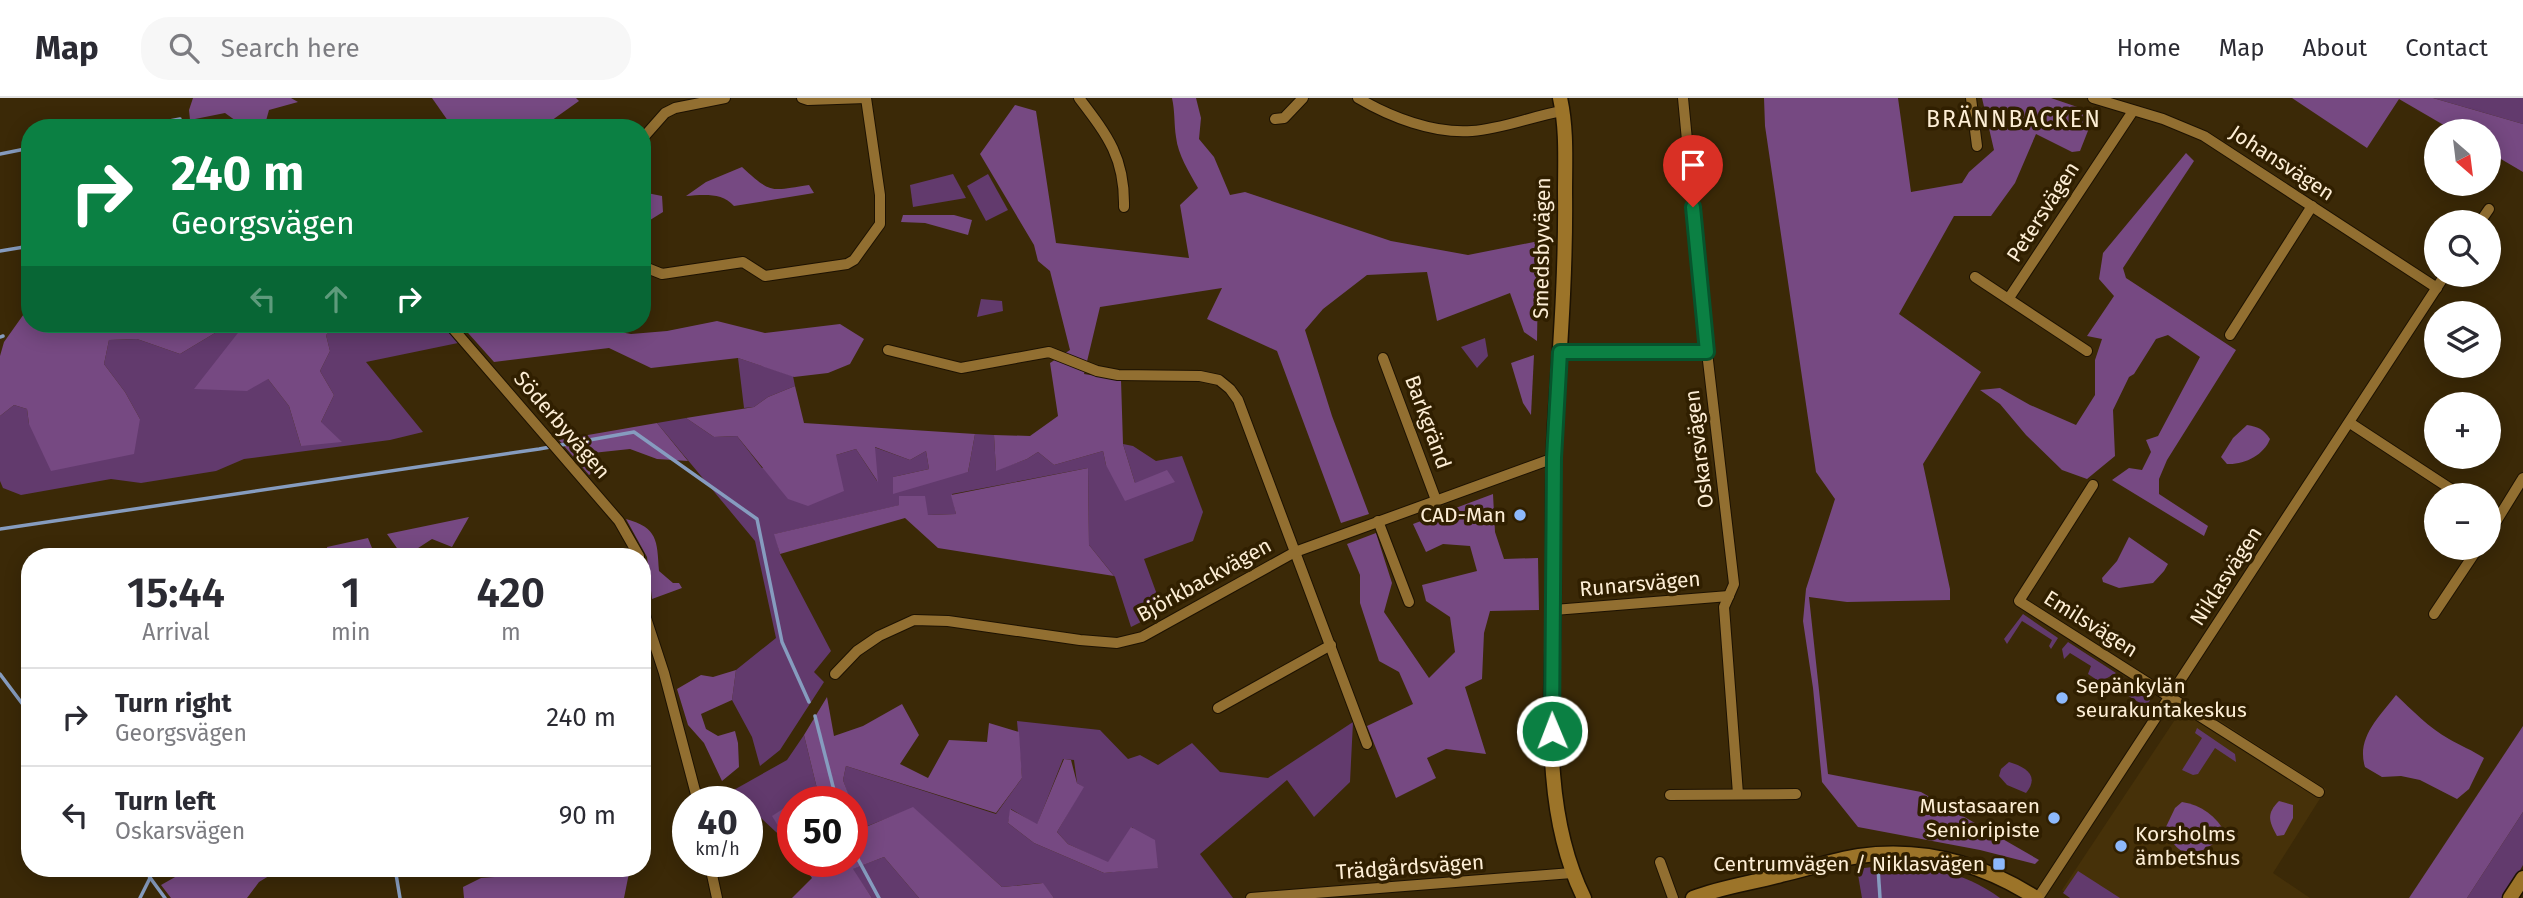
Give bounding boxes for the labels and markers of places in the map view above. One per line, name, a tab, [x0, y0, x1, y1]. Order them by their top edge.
pin	[1663, 135, 1723, 207]
place label: CAD-Man	[1420, 502, 1506, 528]
marker: CAD-Man	[1512, 507, 1528, 523]
place label: Sepänkylän seurakuntakeskus	[2076, 673, 2247, 723]
marker: Sepänkylän seurakuntakeskus	[2054, 690, 2070, 706]
place label: Mustasaaren Senioripiste	[1919, 793, 2040, 843]
marker: Mustasaaren Senioripiste	[2046, 810, 2062, 826]
place label: Korsholms ämbetshus	[2135, 821, 2240, 871]
marker: Korsholms ämbetshus	[2113, 838, 2129, 854]
place label: Centrumvägen / Niklasvägen	[1713, 851, 1985, 877]
marker: Centrumvägen / Niklasvägen	[1991, 856, 2007, 872]

